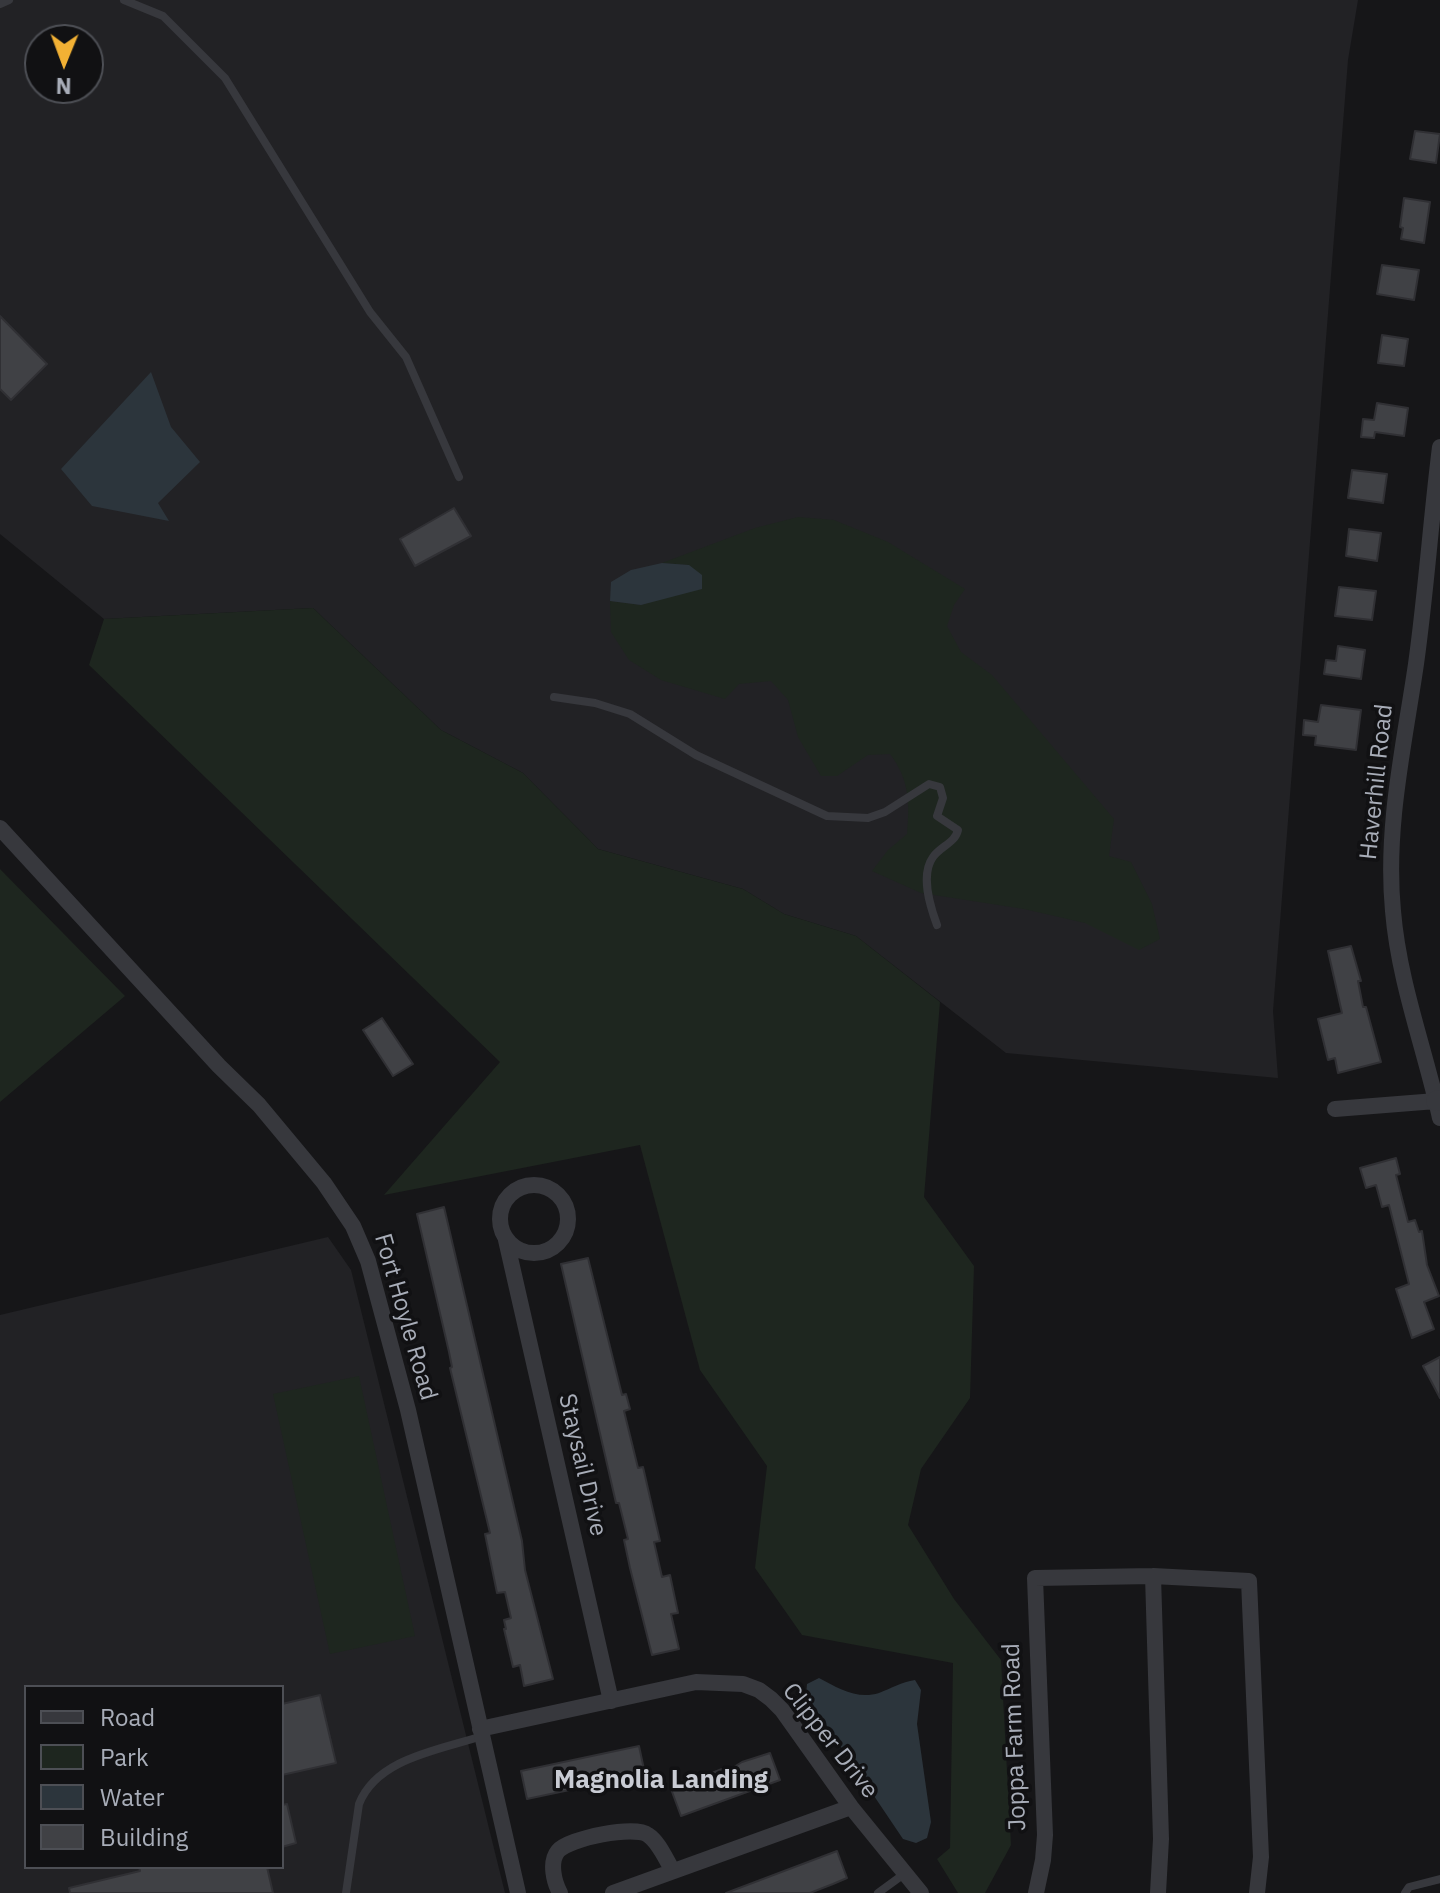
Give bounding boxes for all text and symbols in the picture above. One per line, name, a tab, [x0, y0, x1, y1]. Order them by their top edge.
north arrow	[24, 24, 104, 104]
text: N	[55, 72, 72, 101]
street label: Haverhill Road	[1354, 703, 1400, 861]
street label: Fort Hoyle Road	[367, 1230, 443, 1404]
street label: Staysail Drive	[552, 1391, 612, 1539]
street label: Joppa Farm Road	[997, 1643, 1033, 1831]
street label: Clipper Drive	[776, 1678, 884, 1804]
legend	[24, 1685, 284, 1869]
text: Road	[100, 1701, 155, 1733]
text: Park	[100, 1741, 149, 1773]
district label: Magnolia Landing	[554, 1764, 768, 1796]
text: Water	[100, 1781, 164, 1813]
text: Building	[100, 1821, 188, 1853]

